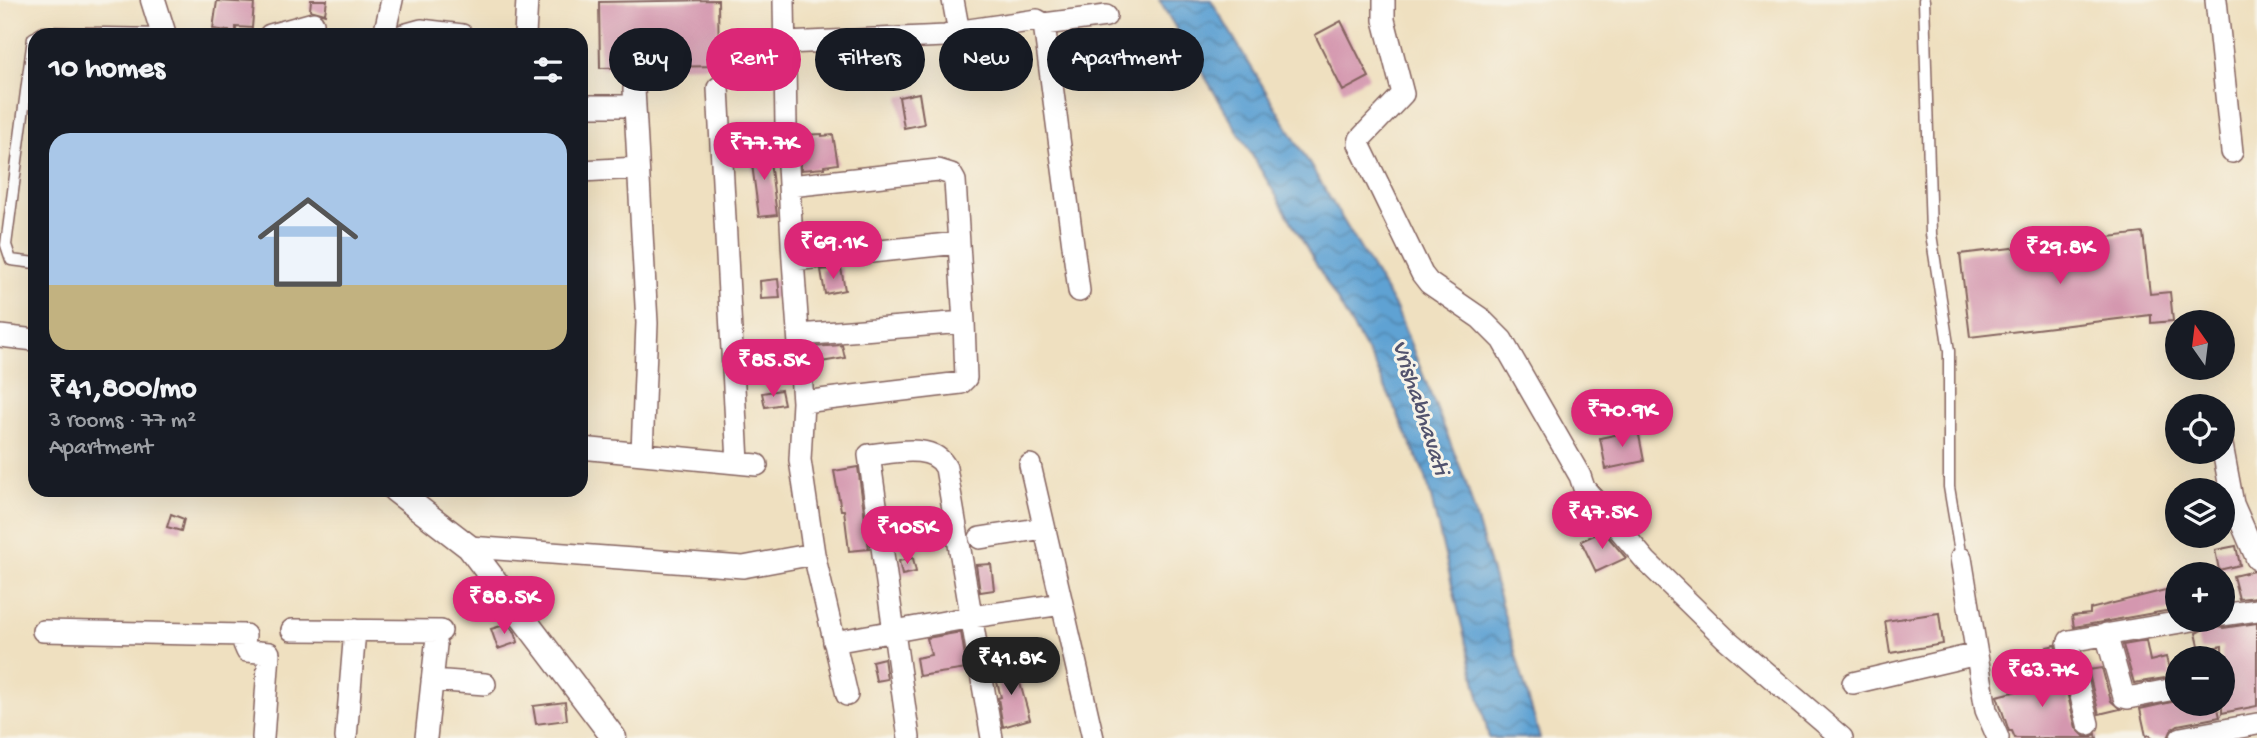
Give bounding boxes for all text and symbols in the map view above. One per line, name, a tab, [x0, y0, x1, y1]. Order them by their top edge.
chip: Buy	[609, 28, 692, 91]
chip: Rent	[706, 28, 801, 91]
chip: Filters	[815, 28, 925, 91]
chip: New	[939, 28, 1033, 91]
chip: Apartment	[1047, 28, 1204, 91]
icon: filters	[529, 51, 567, 89]
text: 10 homes	[49, 53, 165, 88]
pin: ₹77.7K	[707, 122, 821, 182]
text: ₹77.7K	[730, 131, 798, 158]
icon: home	[245, 179, 371, 305]
pin: ₹69.1K	[776, 222, 890, 281]
pin: ₹29.8K	[2003, 226, 2117, 286]
text: ₹69.1K	[800, 230, 866, 257]
text: ₹29.8K	[2026, 235, 2094, 262]
north arrow	[2165, 310, 2235, 380]
map controls	[2165, 310, 2235, 716]
water label: Vrishabhavati	[1384, 337, 1455, 482]
pin: ₹85.5K	[716, 340, 830, 399]
text: ₹85.5K	[738, 348, 808, 375]
text: ₹41,800/mo	[49, 373, 196, 408]
pin: ₹70.9K	[1565, 390, 1679, 449]
button: locate	[2165, 394, 2235, 464]
text: ₹70.9K	[1587, 398, 1657, 425]
text: 3 rooms · 77 m²	[49, 408, 196, 435]
text: Apartment	[49, 435, 153, 462]
button: layers	[2165, 478, 2235, 548]
pin: ₹47.5K	[1545, 491, 1659, 551]
text: ₹47.5K	[1568, 500, 1636, 527]
pin: ₹105K	[858, 506, 956, 566]
text: ₹105K	[877, 515, 937, 542]
button: +	[2165, 562, 2235, 632]
pin: ₹88.5K	[447, 576, 561, 636]
text: ₹88.5K	[469, 585, 539, 612]
pin: ₹41.8K	[954, 638, 1068, 697]
text: ₹41.8K	[978, 646, 1044, 673]
button: −	[2165, 646, 2235, 716]
pin: ₹63.7K	[1985, 650, 2099, 709]
text: ₹63.7K	[2008, 658, 2076, 685]

